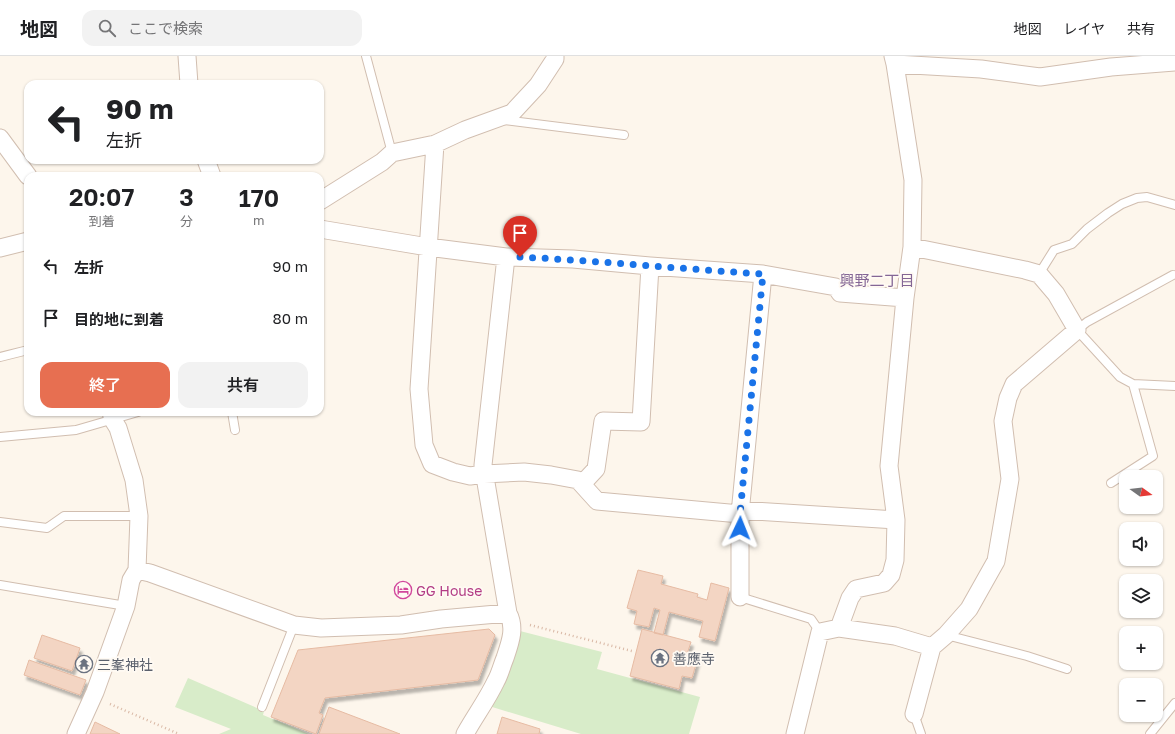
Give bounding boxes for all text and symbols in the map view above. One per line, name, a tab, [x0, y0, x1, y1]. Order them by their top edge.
search box	[82, 10, 362, 46]
text: 地図	[20, 17, 58, 40]
icon: search	[96, 17, 118, 39]
text: ここで検索	[128, 19, 203, 37]
text: 地図	[1013, 20, 1041, 37]
text: レイヤ	[1063, 20, 1105, 37]
text: 共有	[1127, 20, 1155, 37]
text: 90 m	[106, 92, 173, 125]
icon: left	[40, 96, 92, 148]
text: 左折	[106, 129, 142, 151]
text: 20:07	[69, 182, 134, 211]
text: 3	[179, 182, 194, 211]
text: 170	[239, 183, 279, 212]
text: m	[253, 212, 265, 228]
text: 到着	[89, 213, 115, 229]
text: 分	[180, 213, 193, 229]
pin	[503, 216, 537, 257]
icon: arrive	[509, 222, 531, 244]
icon: left	[40, 255, 62, 277]
text: 90 m	[273, 257, 308, 275]
text: 左折	[74, 258, 104, 276]
district label: 興野二丁目	[839, 271, 915, 289]
icon: arrive	[40, 307, 62, 329]
text: 80 m	[273, 309, 308, 327]
text: 目的地に到着	[74, 310, 164, 328]
button: 終了	[40, 362, 170, 408]
button: 共有	[178, 362, 308, 408]
north arrow	[1119, 470, 1163, 514]
map controls	[1119, 470, 1163, 722]
position arrow	[719, 507, 761, 549]
button: sound	[1119, 522, 1163, 566]
button: layers	[1119, 574, 1163, 618]
hotel icon: GG House	[393, 580, 413, 600]
place label: GG House	[416, 582, 482, 599]
button: +	[1119, 626, 1163, 670]
temple icon: 善應寺	[650, 648, 670, 668]
place label: 善應寺	[673, 650, 715, 667]
temple icon: 三峯神社	[74, 654, 94, 674]
place label: 三峯神社	[97, 656, 153, 673]
button: −	[1119, 678, 1163, 722]

